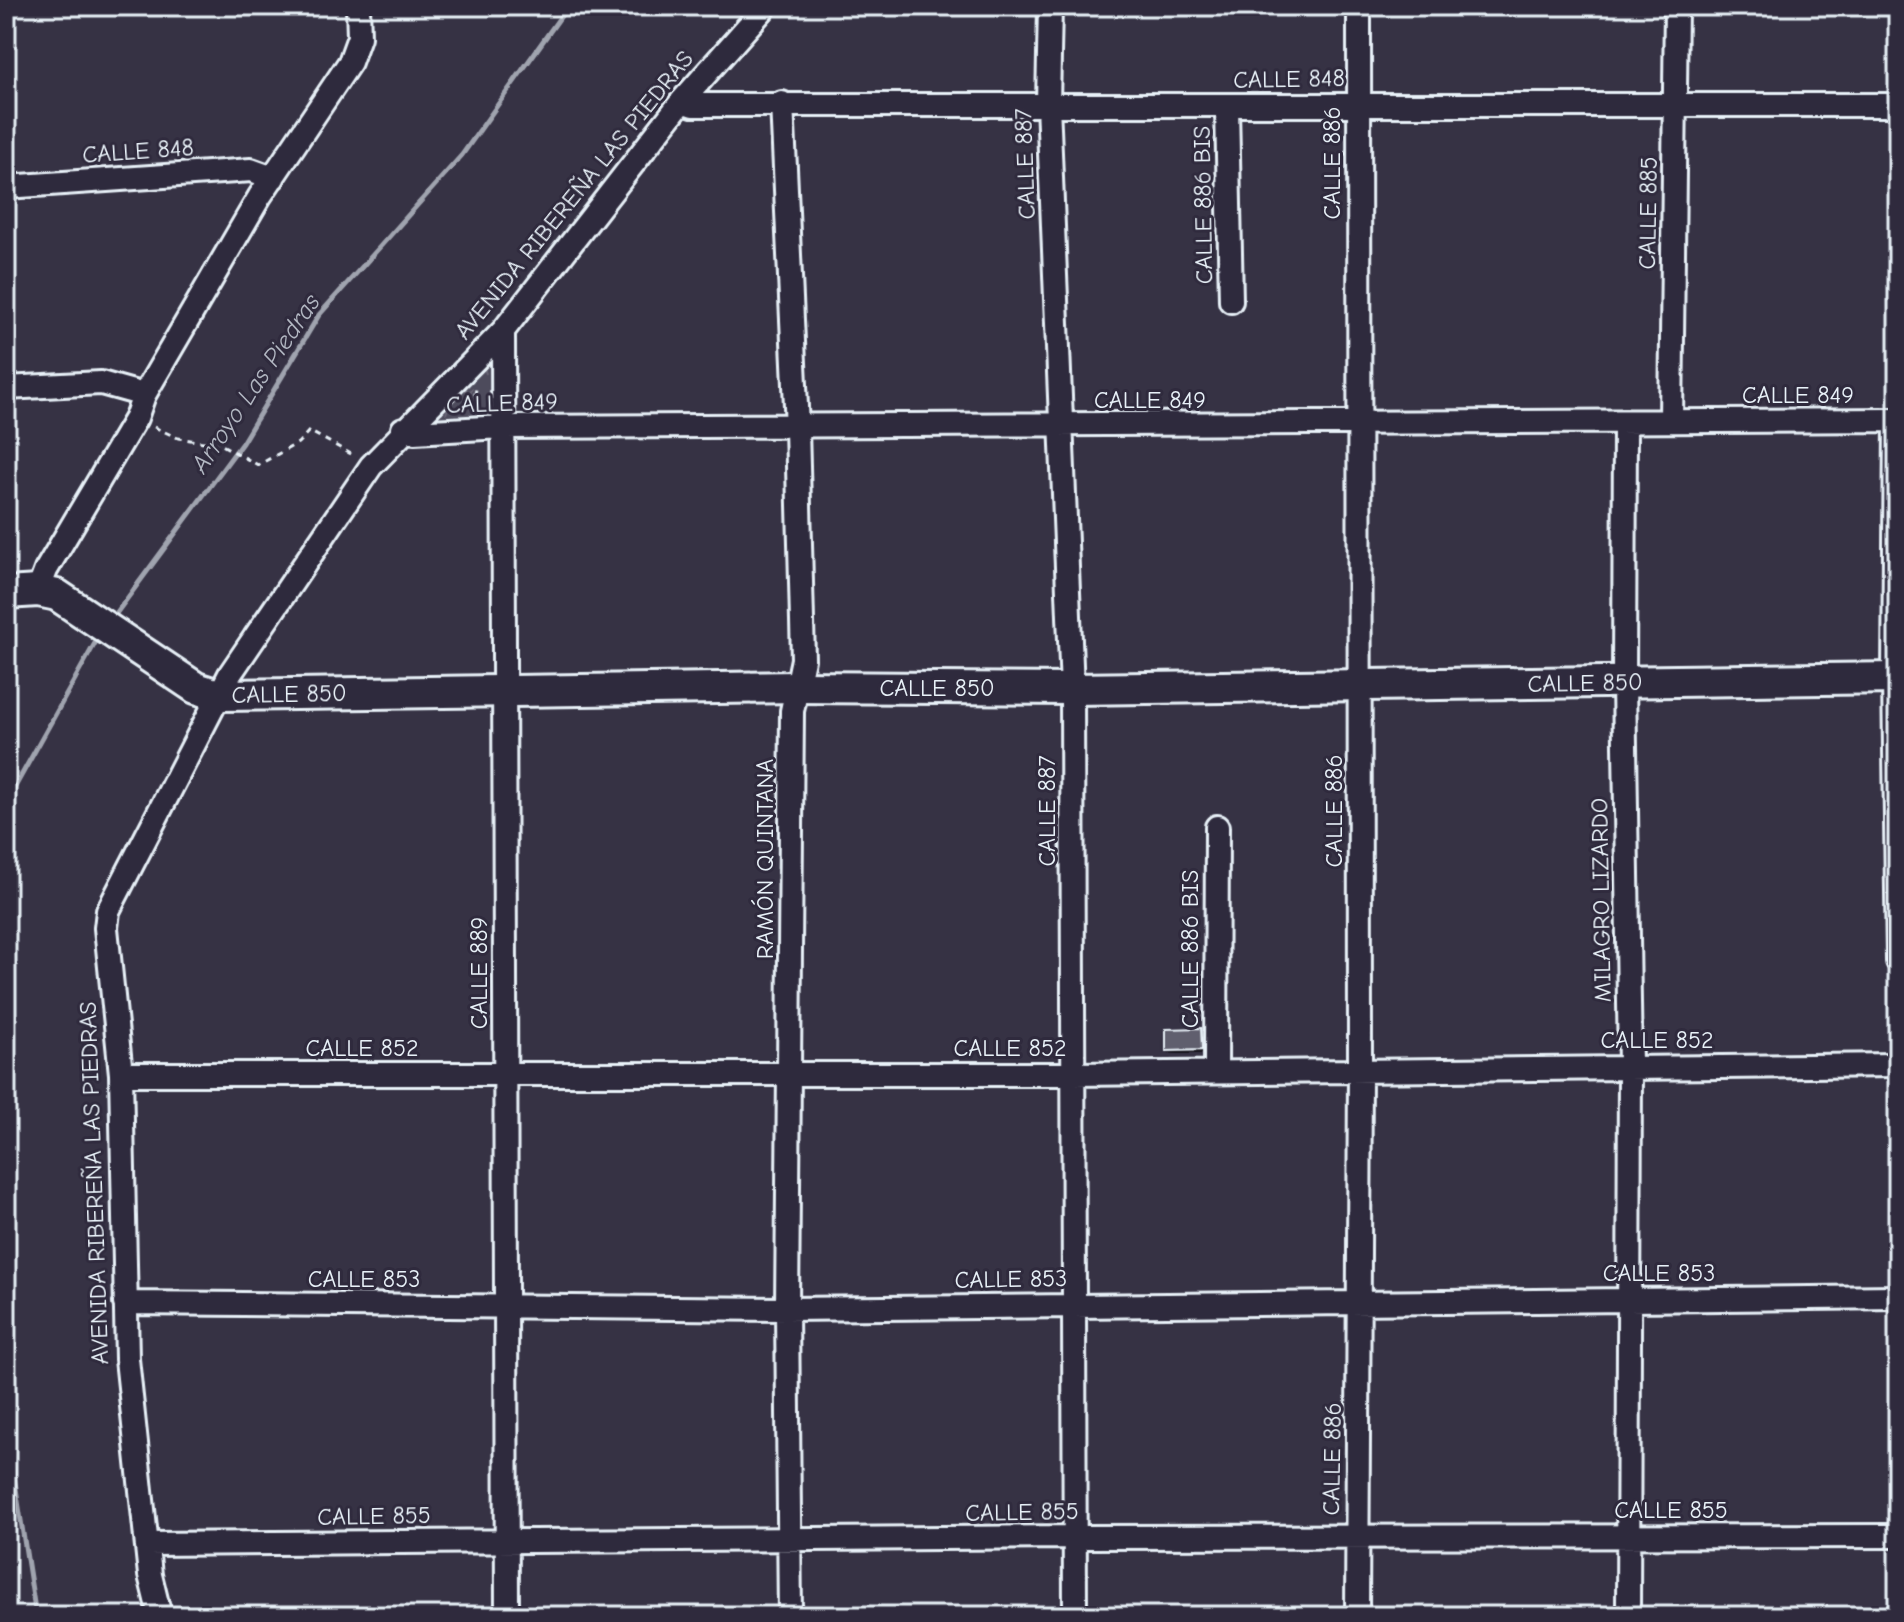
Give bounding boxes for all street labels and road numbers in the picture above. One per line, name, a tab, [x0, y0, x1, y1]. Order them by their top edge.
street label: AVENIDA RIBEREÑA LAS PIEDRAS	[449, 45, 699, 345]
street label: CALLE 848	[1233, 64, 1345, 94]
street label: CALLE 886	[1318, 107, 1346, 219]
street label: CALLE 887	[1009, 108, 1041, 220]
street label: CALLE 886 BIS	[1188, 126, 1218, 284]
street label: CALLE 848	[81, 133, 195, 169]
street label: CALLE 885	[1633, 156, 1663, 270]
street label: CALLE 849	[1742, 381, 1854, 409]
street label: CALLE 849	[1094, 386, 1206, 414]
street label: CALLE 849	[446, 387, 558, 419]
street label: CALLE 850	[1527, 668, 1643, 698]
street label: CALLE 850	[879, 674, 995, 702]
street label: CALLE 850	[231, 679, 347, 709]
street label: CALLE 887	[1033, 755, 1061, 867]
street label: CALLE 886	[1320, 755, 1348, 867]
street label: RAMÓN QUINTANA	[751, 759, 779, 959]
street label: MILAGRO LIZARDO	[1585, 798, 1617, 1002]
street label: CALLE 886 BIS	[1176, 870, 1204, 1028]
street label: CALLE 889	[465, 917, 493, 1029]
street label: AVENIDA RIBEREÑA LAS PIEDRAS	[74, 1001, 114, 1365]
street label: CALLE 852	[1600, 1026, 1714, 1054]
street label: CALLE 852	[305, 1034, 419, 1062]
street label: CALLE 852	[953, 1034, 1067, 1062]
street label: CALLE 853	[1603, 1259, 1715, 1287]
street label: CALLE 853	[954, 1264, 1068, 1294]
street label: CALLE 853	[308, 1265, 420, 1293]
street label: CALLE 886	[1317, 1402, 1347, 1516]
street label: CALLE 855	[1614, 1496, 1728, 1524]
street label: CALLE 855	[965, 1497, 1079, 1527]
street label: CALLE 855	[317, 1501, 431, 1531]

